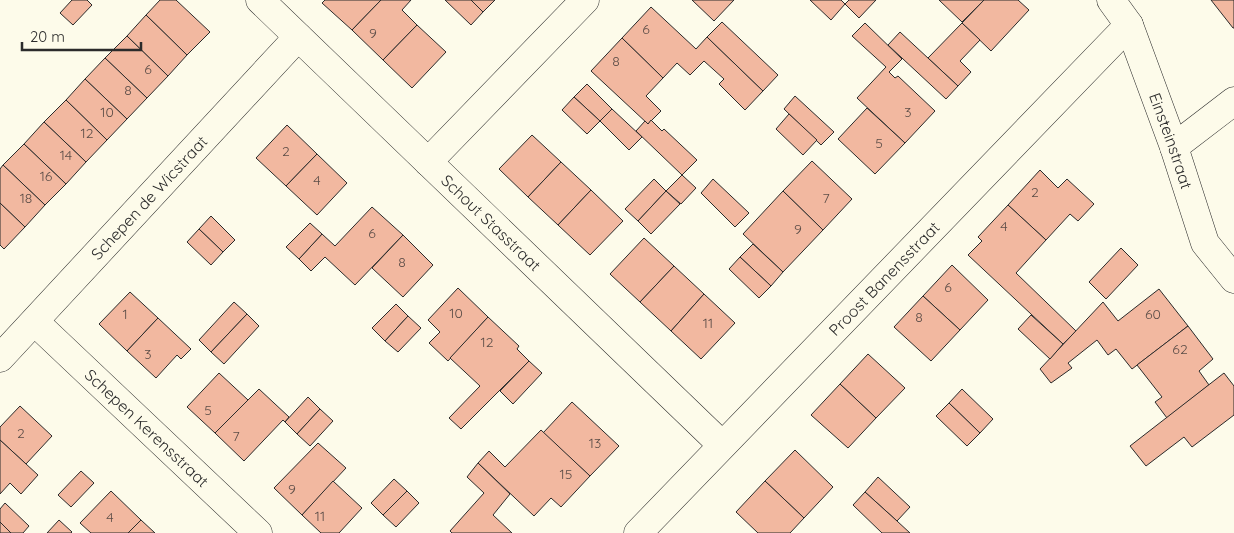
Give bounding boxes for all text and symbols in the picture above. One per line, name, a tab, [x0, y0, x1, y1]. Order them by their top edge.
scale bar	[22, 20, 141, 52]
house number: 6	[642, 20, 650, 38]
house number: 9	[369, 24, 377, 42]
text: 20 m	[30, 27, 65, 46]
house number: 8	[612, 52, 620, 70]
house number: 6	[144, 60, 152, 78]
house number: 8	[124, 81, 132, 99]
street label: Einsteinstraat	[1145, 90, 1197, 191]
house number: 10	[100, 103, 114, 121]
house number: 3	[904, 103, 912, 121]
house number: 12	[81, 124, 94, 142]
street label: Schepen de Wicstraat	[87, 131, 211, 264]
house number: 5	[875, 134, 883, 152]
house number: 2	[282, 142, 290, 160]
house number: 14	[60, 146, 72, 164]
house number: 16	[40, 167, 53, 185]
street label: Schout Stasstraat	[437, 170, 545, 275]
house number: 4	[313, 171, 321, 189]
house number: 2	[1031, 183, 1039, 201]
house number: 18	[20, 189, 32, 207]
house number: 7	[822, 189, 830, 207]
street label: Proost Banensstraat	[824, 217, 944, 340]
house number: 4	[1000, 217, 1008, 235]
house number: 9	[794, 220, 802, 238]
house number: 6	[368, 224, 376, 242]
house number: 8	[398, 253, 406, 271]
house number: 6	[944, 278, 952, 296]
house number: 10	[449, 304, 463, 322]
house number: 1	[122, 305, 128, 323]
house number: 60	[1145, 305, 1161, 323]
house number: 8	[915, 308, 923, 326]
house number: 11	[703, 314, 713, 332]
house number: 12	[481, 333, 494, 351]
house number: 62	[1172, 340, 1188, 358]
house number: 3	[144, 345, 152, 363]
street label: Schepen Kerensstraat	[81, 365, 213, 491]
house number: 5	[204, 401, 212, 419]
house number: 2	[17, 424, 25, 442]
house number: 7	[232, 427, 240, 445]
house number: 13	[589, 434, 601, 452]
house number: 15	[560, 465, 572, 483]
house number: 9	[288, 480, 296, 498]
house number: 11	[315, 507, 325, 525]
house number: 4	[106, 508, 114, 526]

